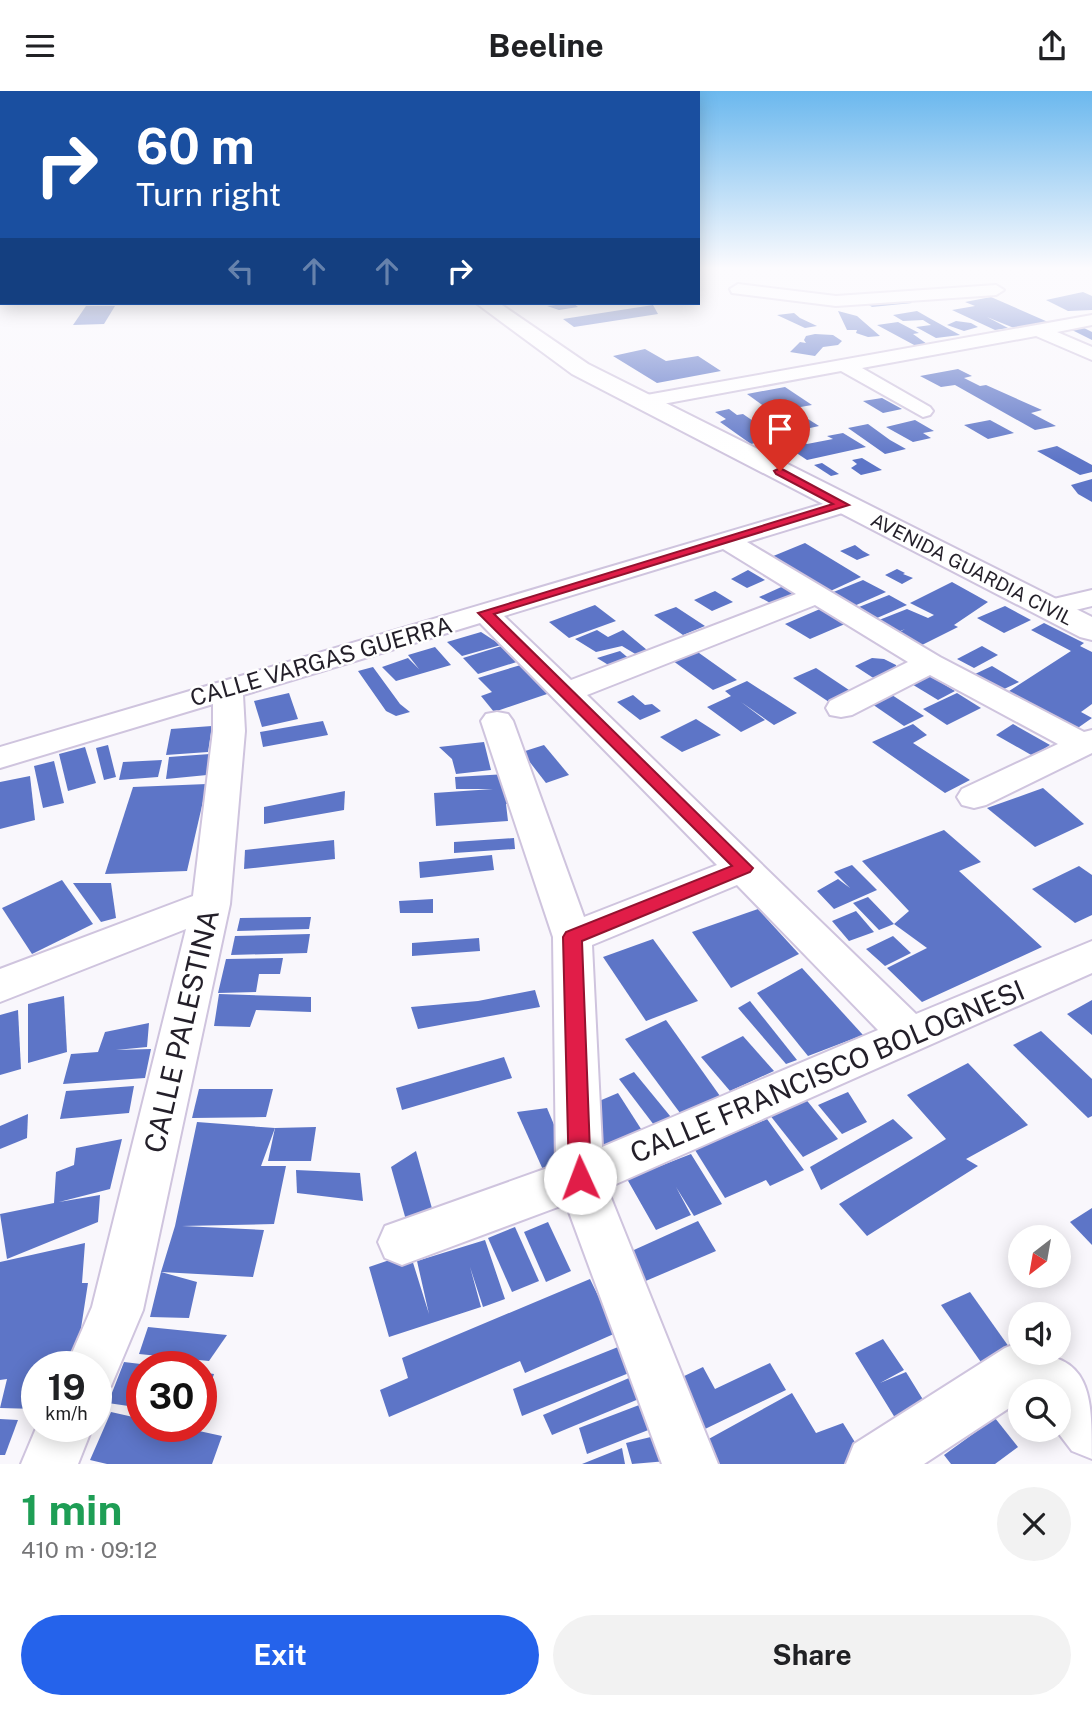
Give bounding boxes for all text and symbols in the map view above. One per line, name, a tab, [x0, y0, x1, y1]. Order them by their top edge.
icon: menu	[21, 27, 59, 65]
text: Beeline	[488, 27, 604, 64]
icon: share	[1033, 27, 1071, 65]
text: 60 m	[136, 117, 255, 175]
icon: right	[21, 119, 112, 210]
text: Turn right	[136, 176, 281, 213]
icon: left	[222, 252, 260, 290]
icon: ahead	[295, 252, 333, 290]
icon: ahead	[368, 252, 406, 290]
icon: right	[441, 252, 479, 290]
pin	[750, 399, 810, 471]
icon: arrive	[761, 410, 799, 448]
street label: AVENIDA GUARDIA CIVIL	[867, 508, 1077, 630]
street label: CALLE VARGAS GUERRA	[187, 611, 455, 711]
street label: CALLE PALESTINA	[137, 906, 225, 1156]
street label: CALLE FRANCISCO BOLOGNESI	[625, 973, 1029, 1169]
position arrow	[543, 1141, 617, 1215]
north arrow	[1008, 1225, 1071, 1288]
map controls	[1008, 1225, 1071, 1442]
button: sound	[1008, 1302, 1071, 1365]
speed limit sign: 30	[126, 1351, 217, 1442]
text: 19	[47, 1367, 86, 1408]
button: search	[1008, 1379, 1071, 1442]
text: km/h	[45, 1403, 88, 1424]
text: 1 min	[21, 1485, 122, 1534]
button: close	[997, 1487, 1071, 1561]
text: 410 m · 09:12	[21, 1536, 157, 1563]
button: Exit	[21, 1615, 539, 1695]
button: Share	[553, 1615, 1071, 1695]

